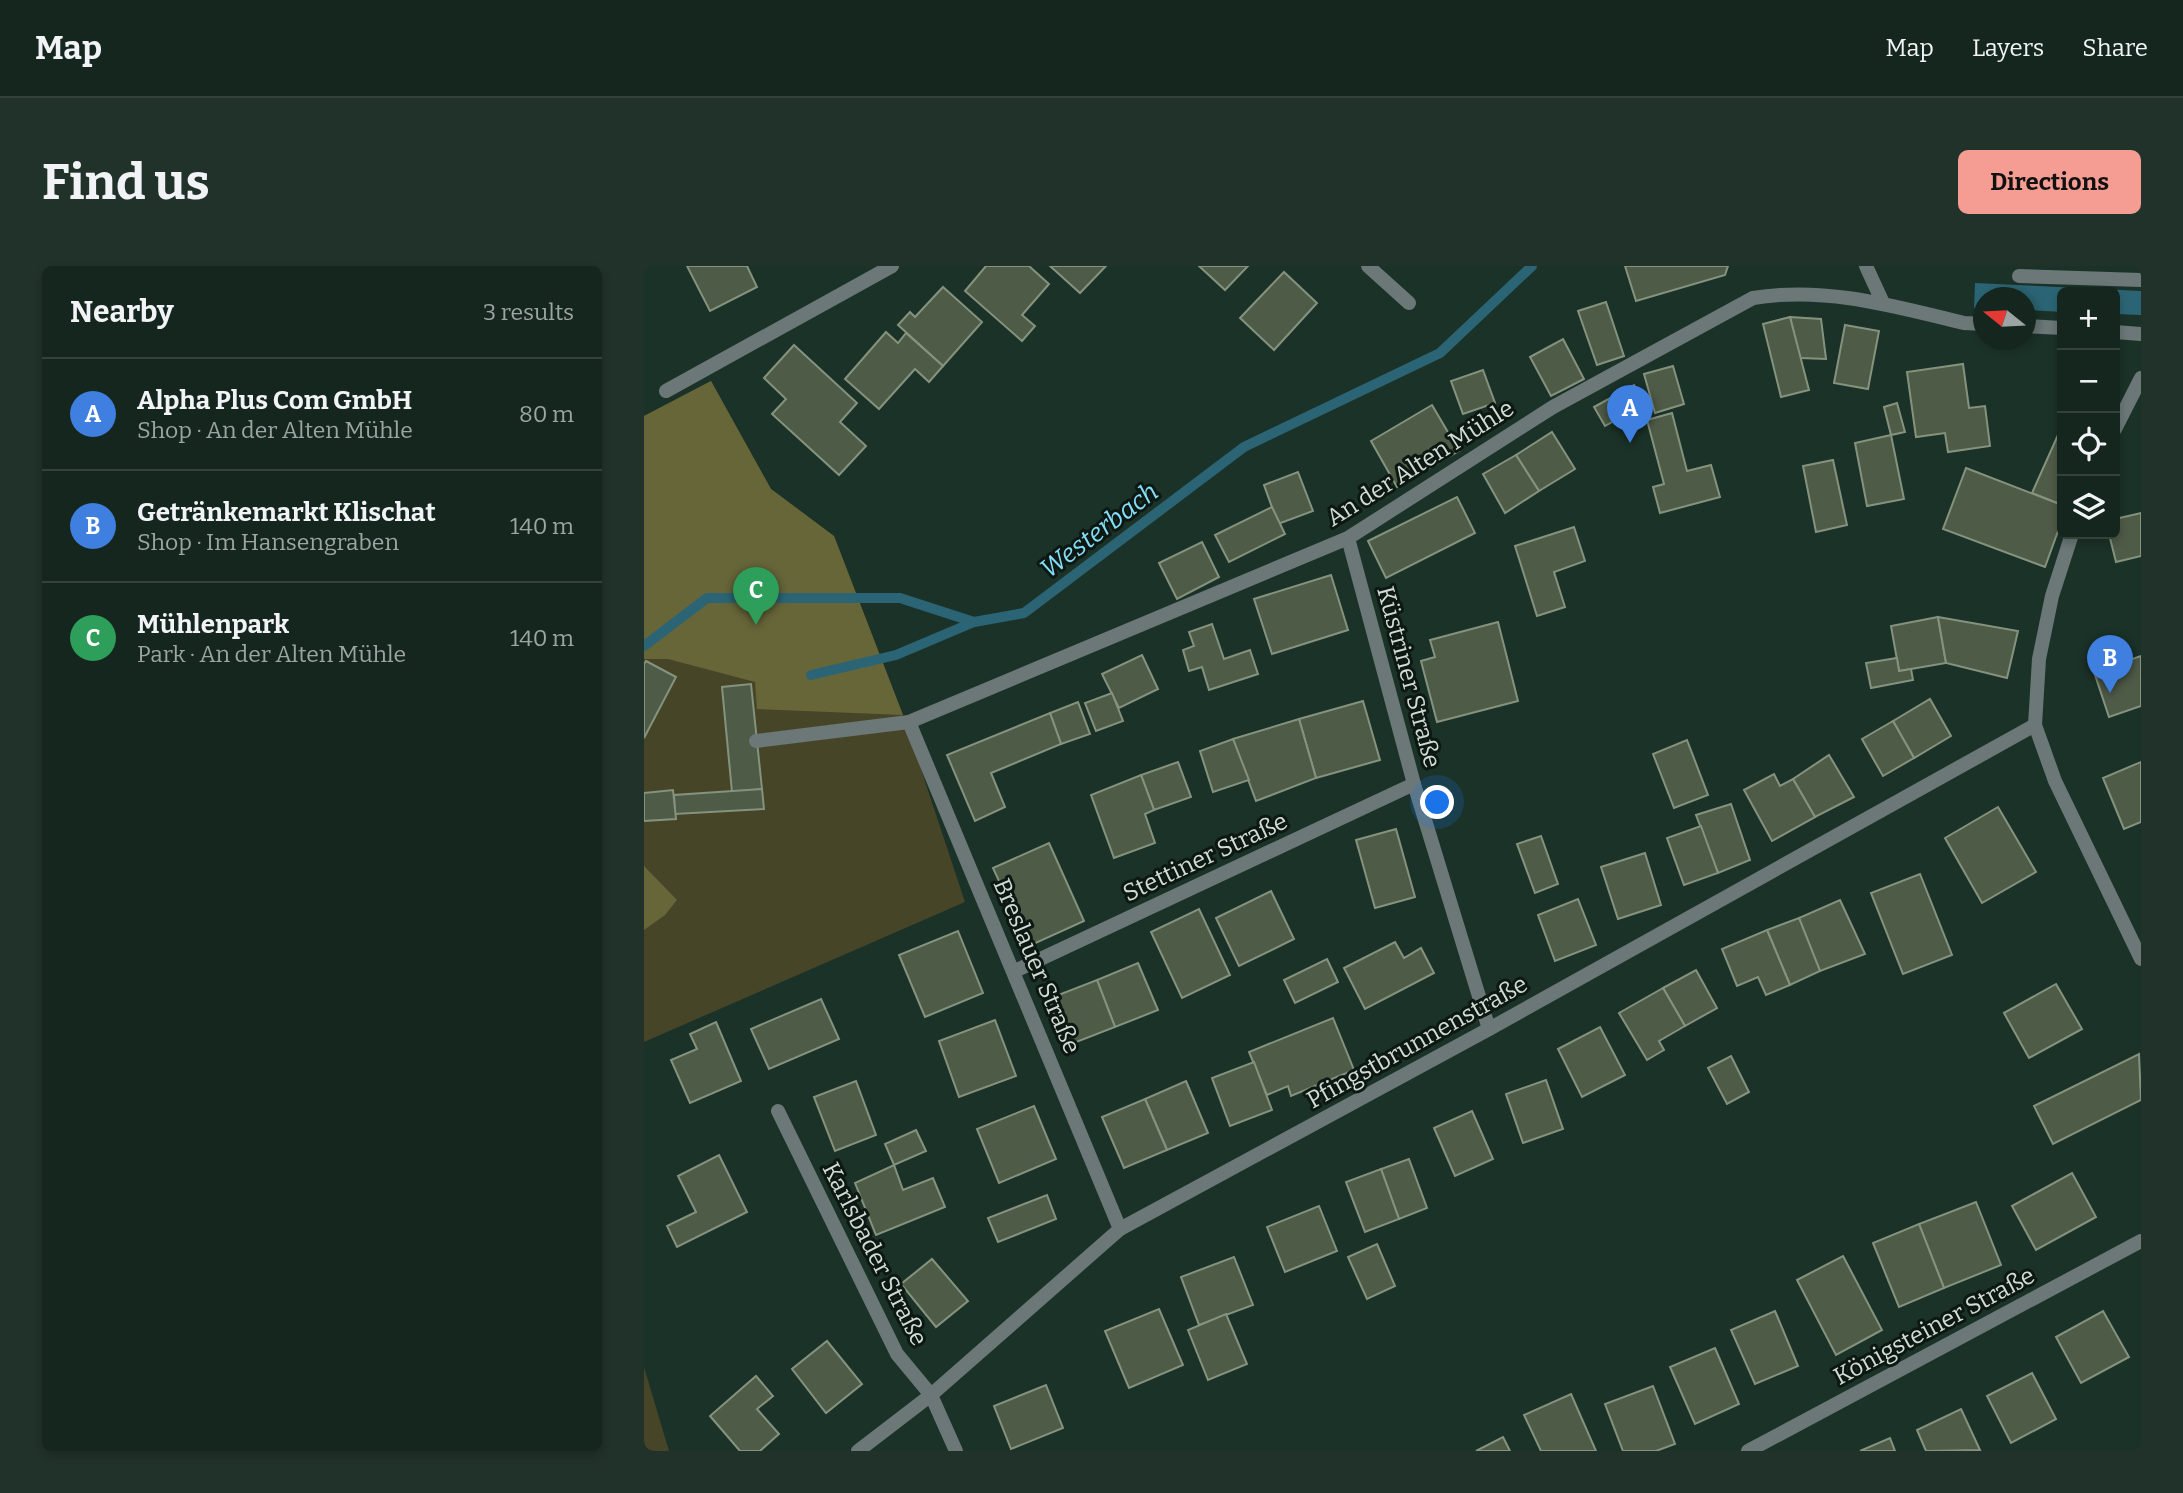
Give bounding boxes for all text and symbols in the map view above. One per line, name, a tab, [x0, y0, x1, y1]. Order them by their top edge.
text: Map	[35, 28, 102, 68]
text: Map	[1886, 34, 1934, 62]
text: Layers	[1972, 34, 2044, 62]
text: Share	[2082, 34, 2148, 62]
button: Directions	[1958, 150, 2141, 214]
text: Find us	[42, 153, 210, 212]
north arrow	[1973, 287, 2036, 350]
map controls	[2057, 287, 2120, 539]
button: +	[2057, 287, 2120, 350]
text: Nearby	[70, 294, 174, 330]
text: 3 results	[483, 298, 574, 326]
button: −	[2057, 350, 2120, 413]
text: Alpha Plus Com GmbH	[137, 385, 412, 416]
pin: A	[1607, 385, 1653, 443]
street label: An der Alten Mühle	[1321, 394, 1519, 532]
text: A	[85, 400, 101, 428]
text: 80 m	[519, 400, 574, 428]
button: locate	[2057, 413, 2120, 476]
text: Shop · An der Alten Mühle	[137, 416, 413, 444]
water label: Westerbach	[1034, 476, 1164, 585]
button: layers	[2057, 476, 2120, 539]
text: Getränkemarkt Klischat	[137, 497, 436, 528]
text: B	[86, 512, 100, 540]
text: 140 m	[510, 512, 574, 540]
text: Shop · Im Hansengraben	[137, 528, 399, 556]
pin: C	[733, 567, 779, 625]
street label: Küstriner Straße	[1371, 583, 1447, 771]
text: Mühlenpark	[137, 609, 289, 640]
text: C	[86, 624, 100, 652]
text: 140 m	[510, 624, 574, 652]
pin: B	[2087, 635, 2133, 693]
text: Park · An der Alten Mühle	[137, 640, 406, 668]
your location	[1420, 785, 1454, 819]
street label: Stettiner Straße	[1118, 807, 1292, 907]
street label: Breslauer Straße	[988, 874, 1086, 1058]
street label: Pfingstbrunnenstraße	[1302, 970, 1532, 1114]
street label: Karlsbader Straße	[817, 1158, 933, 1350]
street label: Königsteiner Straße	[1829, 1261, 2039, 1391]

